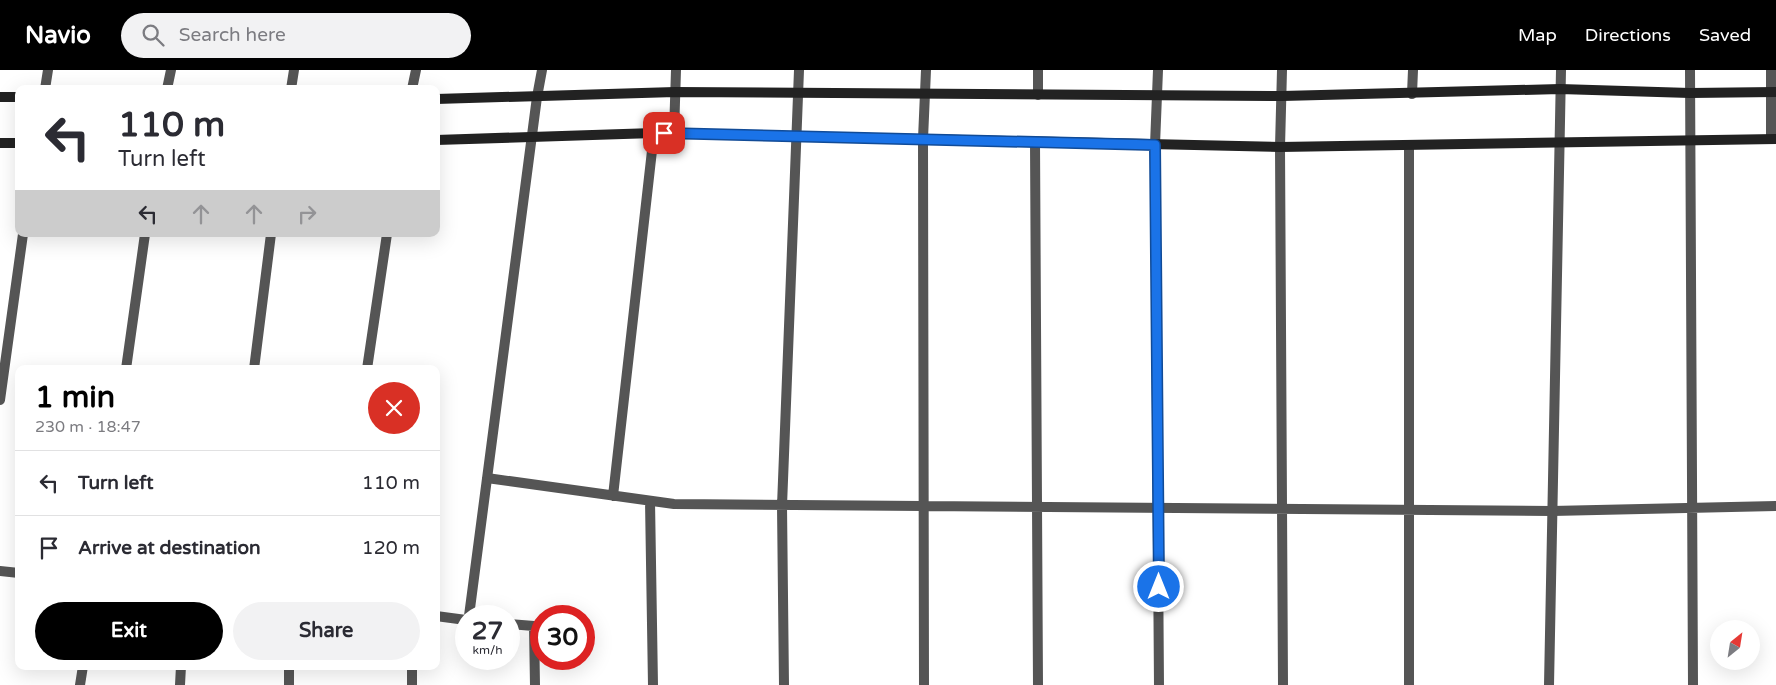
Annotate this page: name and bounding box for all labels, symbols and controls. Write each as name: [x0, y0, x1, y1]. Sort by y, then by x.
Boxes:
search box: [121, 13, 471, 58]
text: Navio: [25, 21, 91, 50]
icon: search: [139, 21, 167, 49]
text: Search here: [179, 24, 286, 46]
text: Map: [1518, 24, 1557, 46]
text: Directions: [1585, 24, 1671, 46]
text: Saved: [1699, 24, 1751, 46]
text: 110 m: [118, 104, 225, 146]
icon: left: [35, 105, 100, 170]
pin: [643, 112, 685, 154]
icon: arrive: [650, 119, 678, 147]
text: Turn left: [118, 146, 206, 172]
icon: left: [134, 200, 162, 228]
icon: ahead: [187, 200, 215, 228]
icon: ahead: [240, 200, 268, 228]
icon: right: [293, 200, 321, 228]
text: 1 min: [35, 379, 115, 416]
button: close: [368, 382, 420, 434]
text: 230 m · 18:47: [35, 417, 141, 437]
icon: left: [35, 469, 63, 497]
text: Turn left: [78, 472, 154, 494]
text: 110 m: [362, 472, 420, 494]
icon: arrive: [35, 534, 63, 562]
text: Arrive at destination: [78, 537, 261, 559]
text: 120 m: [362, 537, 420, 559]
position arrow: [1132, 560, 1184, 612]
button: Exit: [35, 602, 223, 660]
button: Share: [233, 602, 420, 660]
speed limit sign: 30: [530, 605, 595, 670]
text: 27: [472, 616, 503, 646]
north arrow: [1710, 620, 1760, 670]
map controls: [1710, 620, 1760, 670]
text: km/h: [472, 643, 503, 657]

